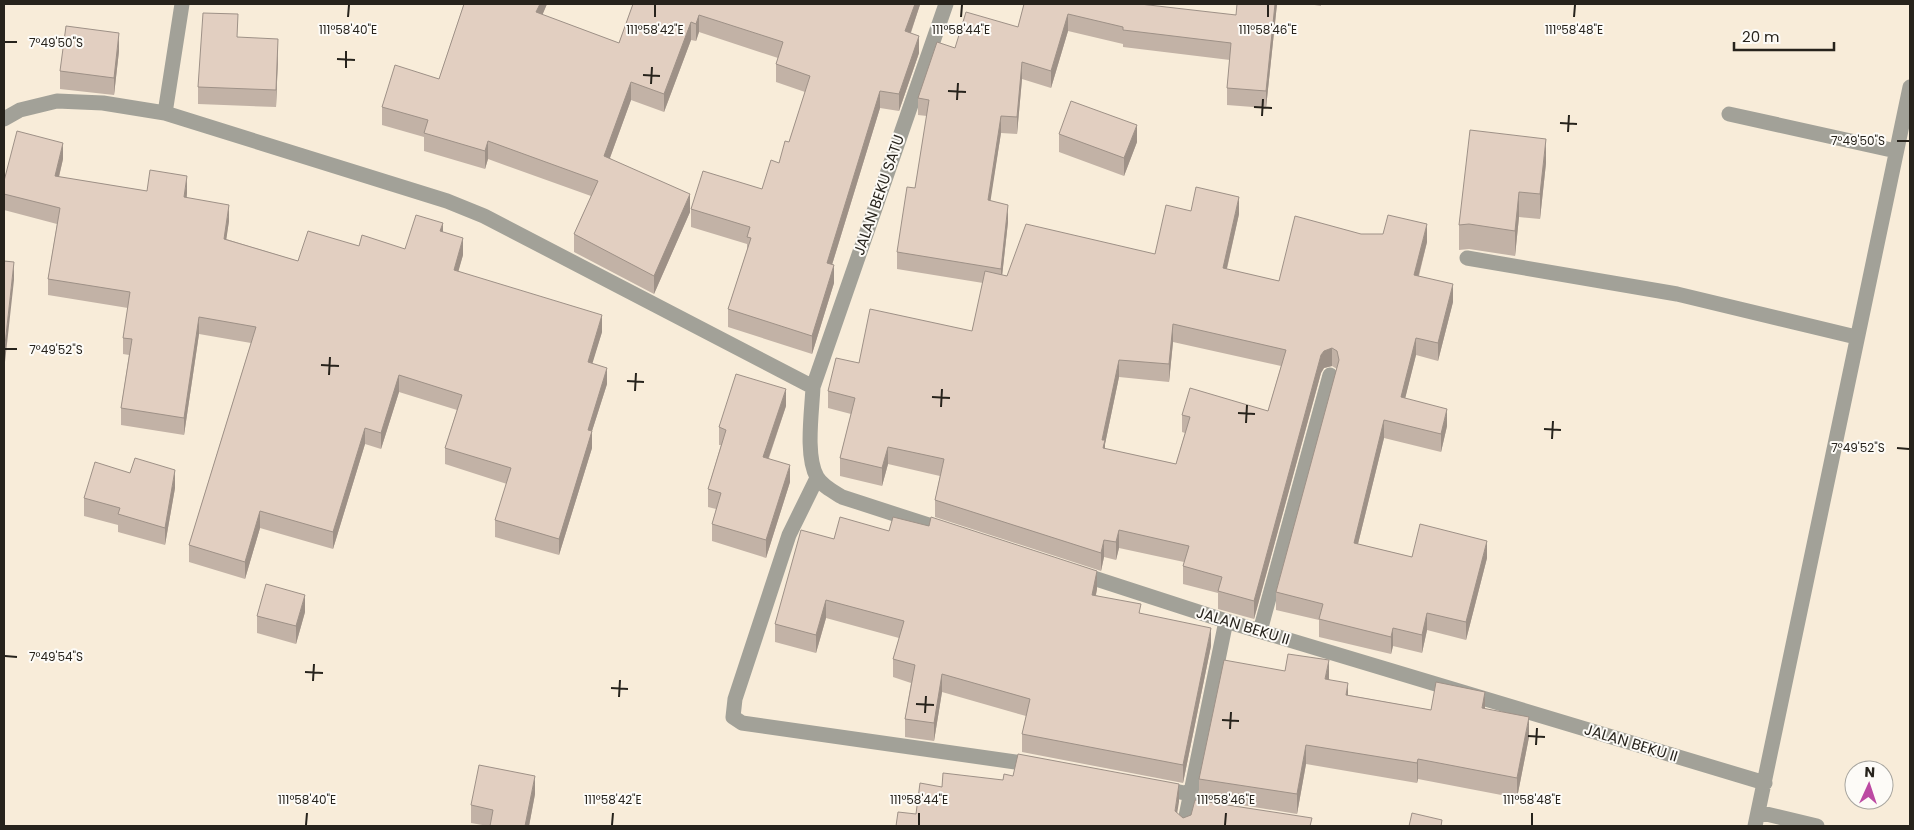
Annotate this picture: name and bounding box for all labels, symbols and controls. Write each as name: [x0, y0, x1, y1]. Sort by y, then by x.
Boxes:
scale bar: [1734, 20, 1834, 52]
text: 111°58'40"E: [319, 21, 377, 38]
text: 111°58'42"E: [626, 21, 684, 38]
text: 111°58'44"E: [932, 21, 990, 38]
text: 111°58'46"E: [1239, 21, 1297, 38]
text: 111°58'48"E: [1545, 21, 1603, 38]
text: 20 m: [1742, 26, 1780, 47]
text: 7°49'50"S: [29, 34, 83, 51]
street label: JALAN BEKU SATU: [848, 132, 909, 258]
text: 7°49'50"S: [1831, 132, 1885, 149]
text: 7°49'52"S: [29, 341, 83, 358]
text: 7°49'52"S: [1831, 439, 1885, 456]
street label: JALAN BEKU II: [1194, 601, 1292, 650]
text: 7°49'54"S: [29, 648, 83, 665]
street label: JALAN BEKU II: [1582, 718, 1680, 767]
north arrow: [1844, 760, 1894, 810]
text: N: [1864, 762, 1875, 782]
text: 111°58'40"E: [278, 791, 336, 808]
text: 111°58'42"E: [584, 791, 642, 808]
text: 111°58'44"E: [890, 791, 948, 808]
text: 111°58'46"E: [1197, 791, 1255, 808]
text: 111°58'48"E: [1503, 791, 1561, 808]

